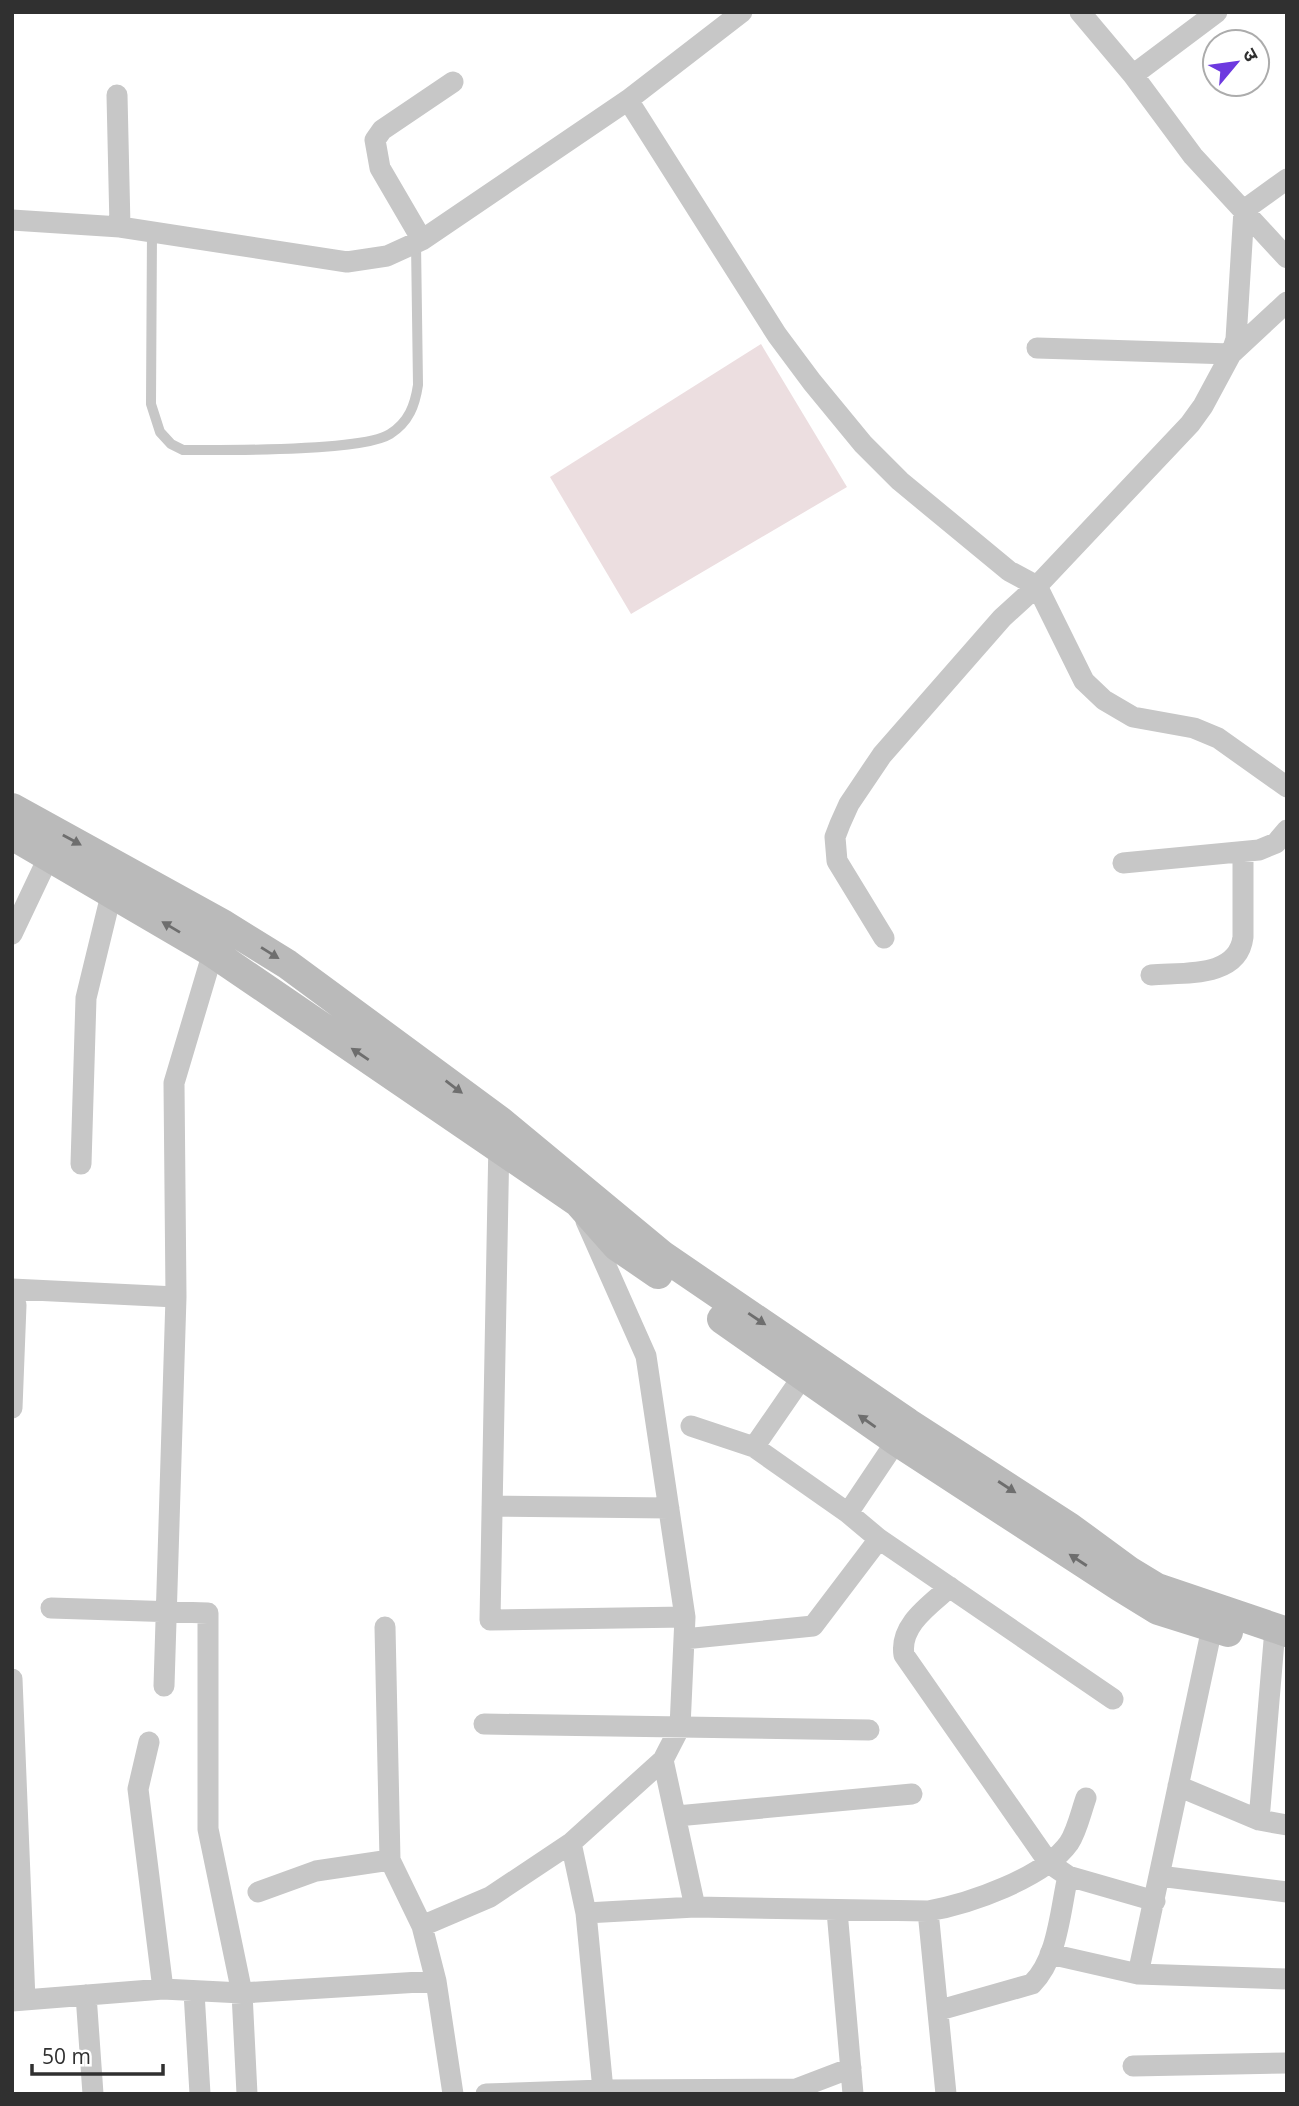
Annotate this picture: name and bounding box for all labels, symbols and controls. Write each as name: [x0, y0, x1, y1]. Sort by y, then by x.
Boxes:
north arrow: [1201, 28, 1271, 98]
text: उ: [1237, 44, 1265, 67]
one-way arrow: [63, 834, 82, 846]
one-way arrow: [161, 921, 181, 934]
one-way arrow: [260, 947, 279, 960]
one-way arrow: [350, 1047, 370, 1060]
one-way arrow: [445, 1079, 463, 1093]
one-way arrow: [748, 1312, 766, 1326]
one-way arrow: [858, 1415, 877, 1428]
one-way arrow: [997, 1480, 1016, 1493]
one-way arrow: [1068, 1553, 1088, 1566]
scale bar: [32, 2032, 163, 2076]
text: 50 m: [42, 2042, 91, 2070]

